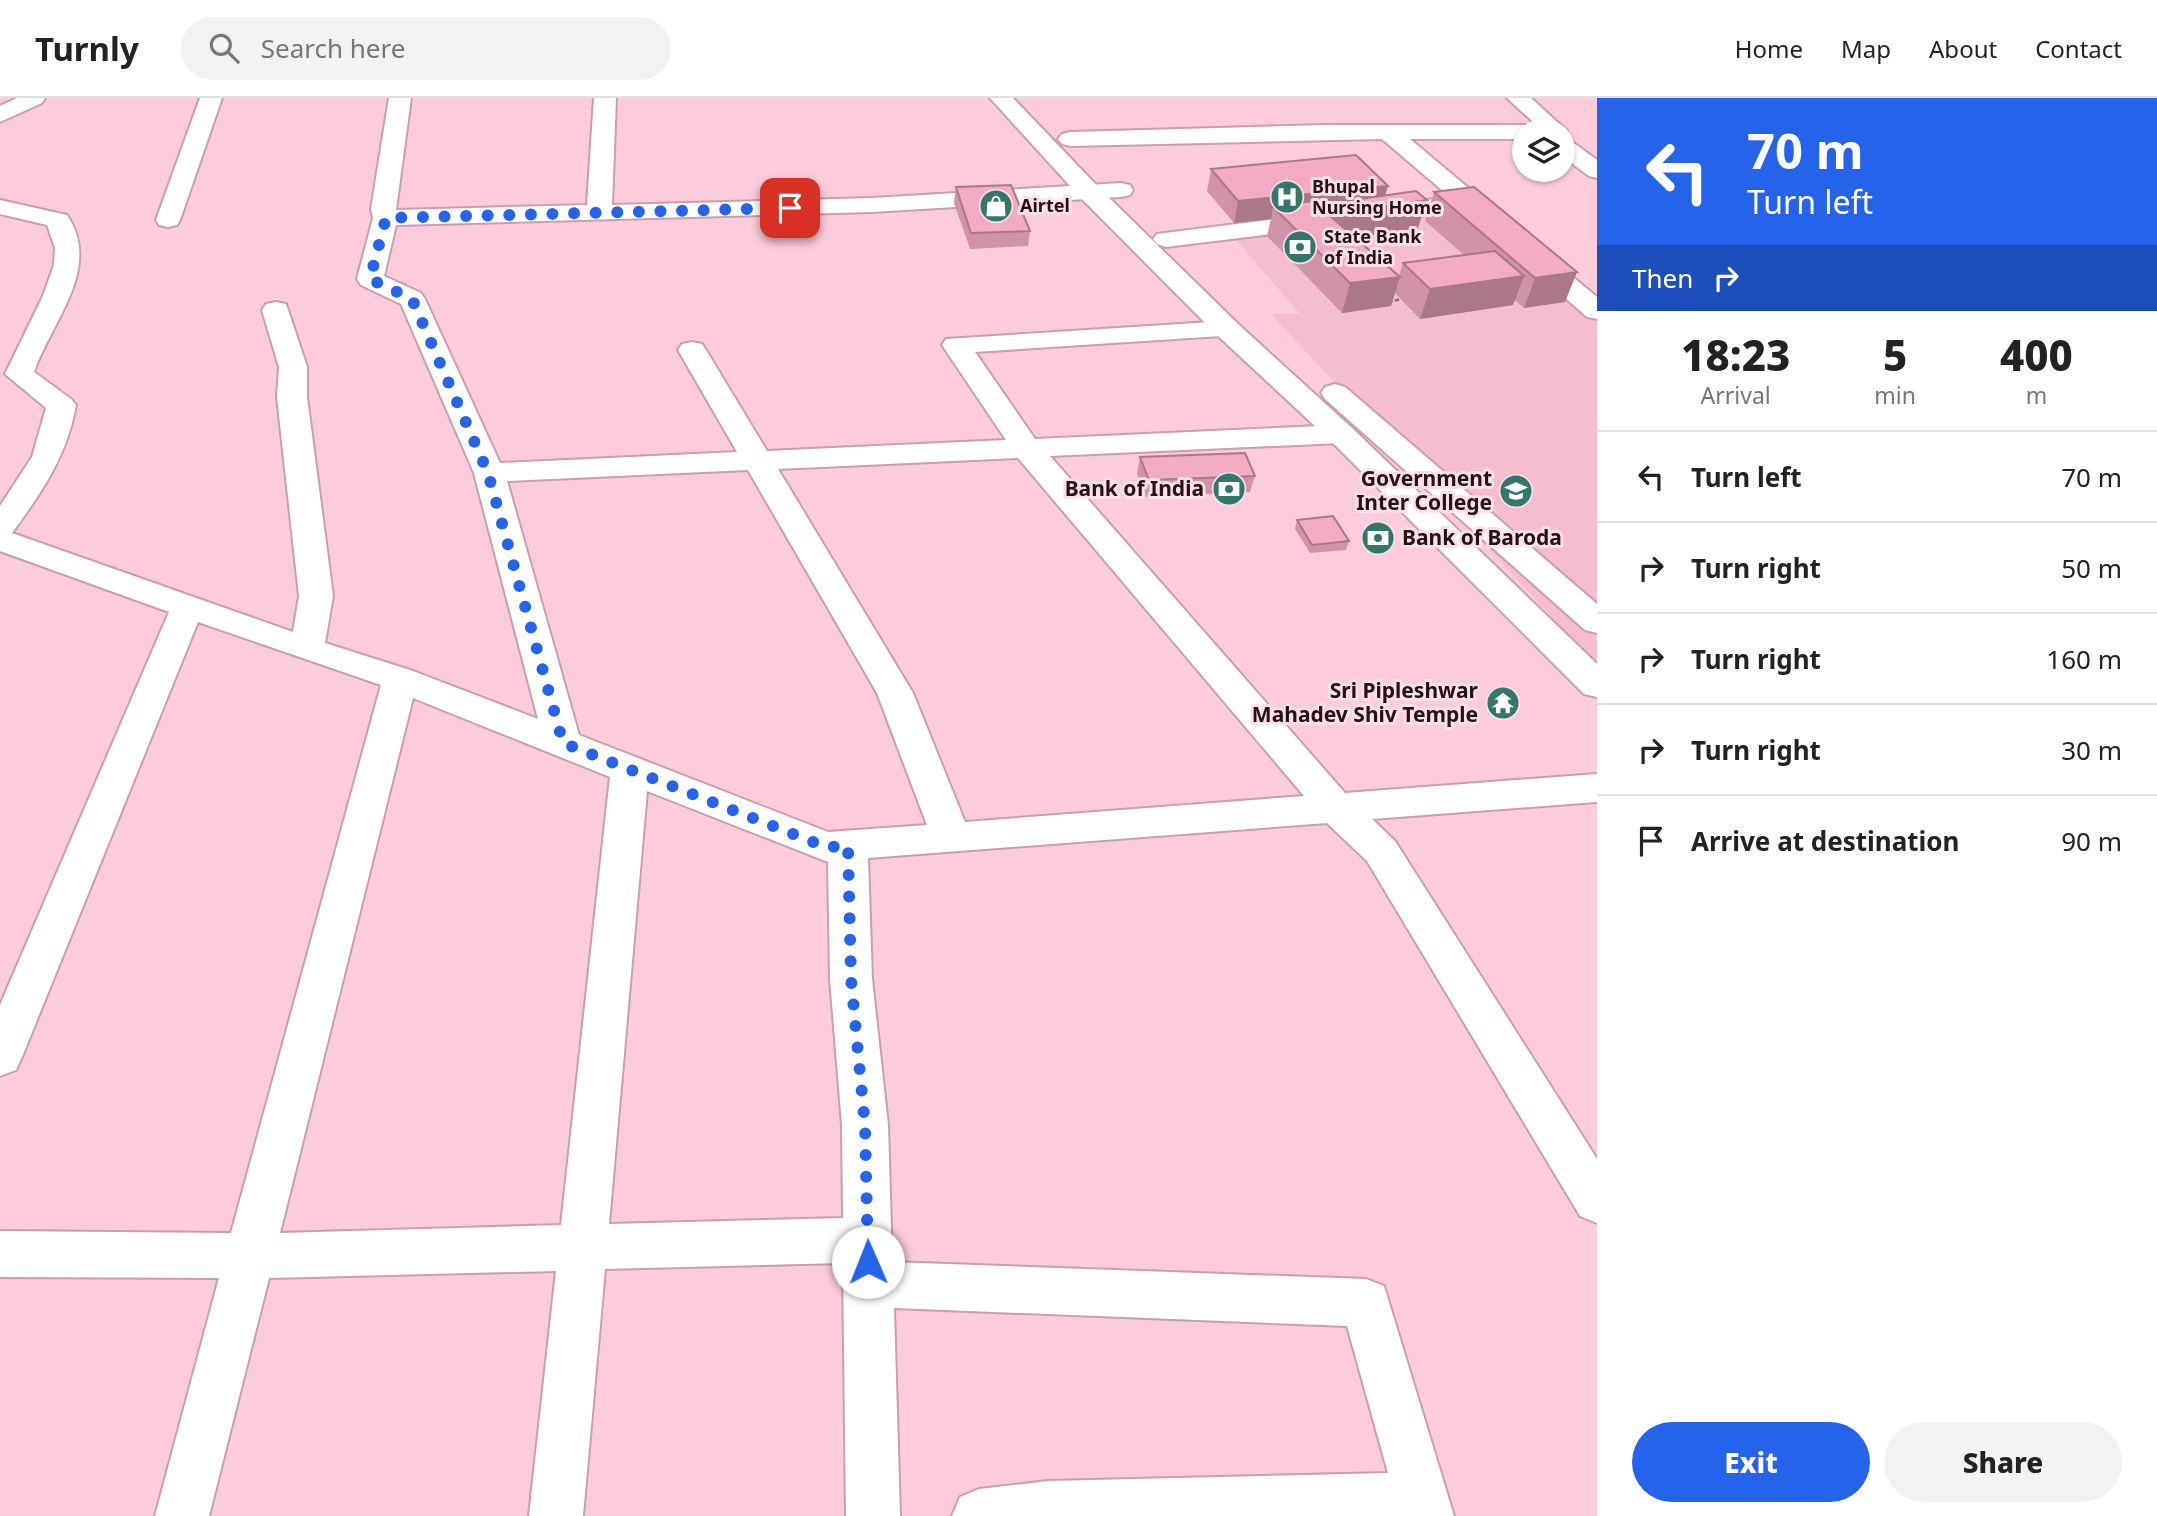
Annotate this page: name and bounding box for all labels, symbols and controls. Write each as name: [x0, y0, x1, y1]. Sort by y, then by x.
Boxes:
search box: [181, 17, 671, 80]
text: Turnly: [35, 26, 139, 71]
icon: search: [205, 29, 243, 67]
text: Search here: [261, 30, 405, 66]
text: Home: [1735, 32, 1803, 65]
text: Map: [1841, 32, 1891, 65]
text: About: [1929, 32, 1997, 65]
text: Contact: [2035, 32, 2122, 65]
text: 70 m: [1747, 117, 1864, 183]
map controls: [1512, 119, 1575, 182]
button: layers: [1512, 119, 1575, 182]
icon: left: [1632, 126, 1723, 217]
place label: Bhupal Nursing Home: [1312, 174, 1442, 219]
pin: [760, 178, 820, 238]
hospital icon: Bhupal Nursing Home: [1268, 178, 1306, 216]
text: Turn left: [1747, 180, 1873, 223]
shop icon: Airtel: [977, 187, 1015, 225]
icon: arrive: [771, 189, 809, 227]
place label: Airtel: [1020, 193, 1070, 217]
place label: State Bank of India: [1324, 224, 1422, 269]
bank icon: State Bank of India: [1281, 228, 1319, 266]
icon: right: [1707, 259, 1745, 297]
text: Then: [1632, 260, 1693, 296]
text: 18:23: [1681, 326, 1790, 383]
text: 5: [1883, 326, 1907, 383]
text: 400: [2000, 326, 2073, 383]
text: Arrival: [1701, 379, 1771, 411]
text: min: [1874, 379, 1916, 411]
text: m: [2026, 379, 2047, 411]
icon: left: [1632, 458, 1670, 496]
text: Turn left: [1691, 459, 1802, 495]
text: 70 m: [2061, 459, 2122, 495]
place label: Government Inter College: [1356, 464, 1492, 516]
bank icon: Bank of India: [1210, 470, 1248, 508]
school or university icon: Government Inter College: [1497, 472, 1535, 510]
place label: Bank of India: [1065, 474, 1204, 502]
bank icon: Bank of Baroda: [1359, 519, 1397, 557]
place label: Bank of Baroda: [1402, 523, 1562, 551]
icon: right: [1632, 549, 1670, 587]
text: Turn right: [1691, 550, 1821, 586]
text: 50 m: [2061, 550, 2122, 586]
icon: right: [1632, 640, 1670, 678]
text: Turn right: [1691, 641, 1821, 677]
text: 160 m: [2046, 641, 2122, 677]
place label: Sri Pipleshwar Mahadev Shiv Temple: [1252, 676, 1479, 728]
temple icon: Sri Pipleshwar Mahadev Shiv Temple: [1484, 684, 1522, 722]
icon: right: [1632, 731, 1670, 769]
text: Turn right: [1691, 732, 1821, 768]
text: 30 m: [2061, 732, 2122, 768]
icon: arrive: [1632, 822, 1670, 860]
text: Arrive at destination: [1691, 823, 1960, 859]
text: 90 m: [2061, 823, 2122, 859]
position arrow: [831, 1225, 905, 1299]
button: Exit: [1632, 1422, 1870, 1502]
button: Share: [1884, 1422, 2122, 1502]

